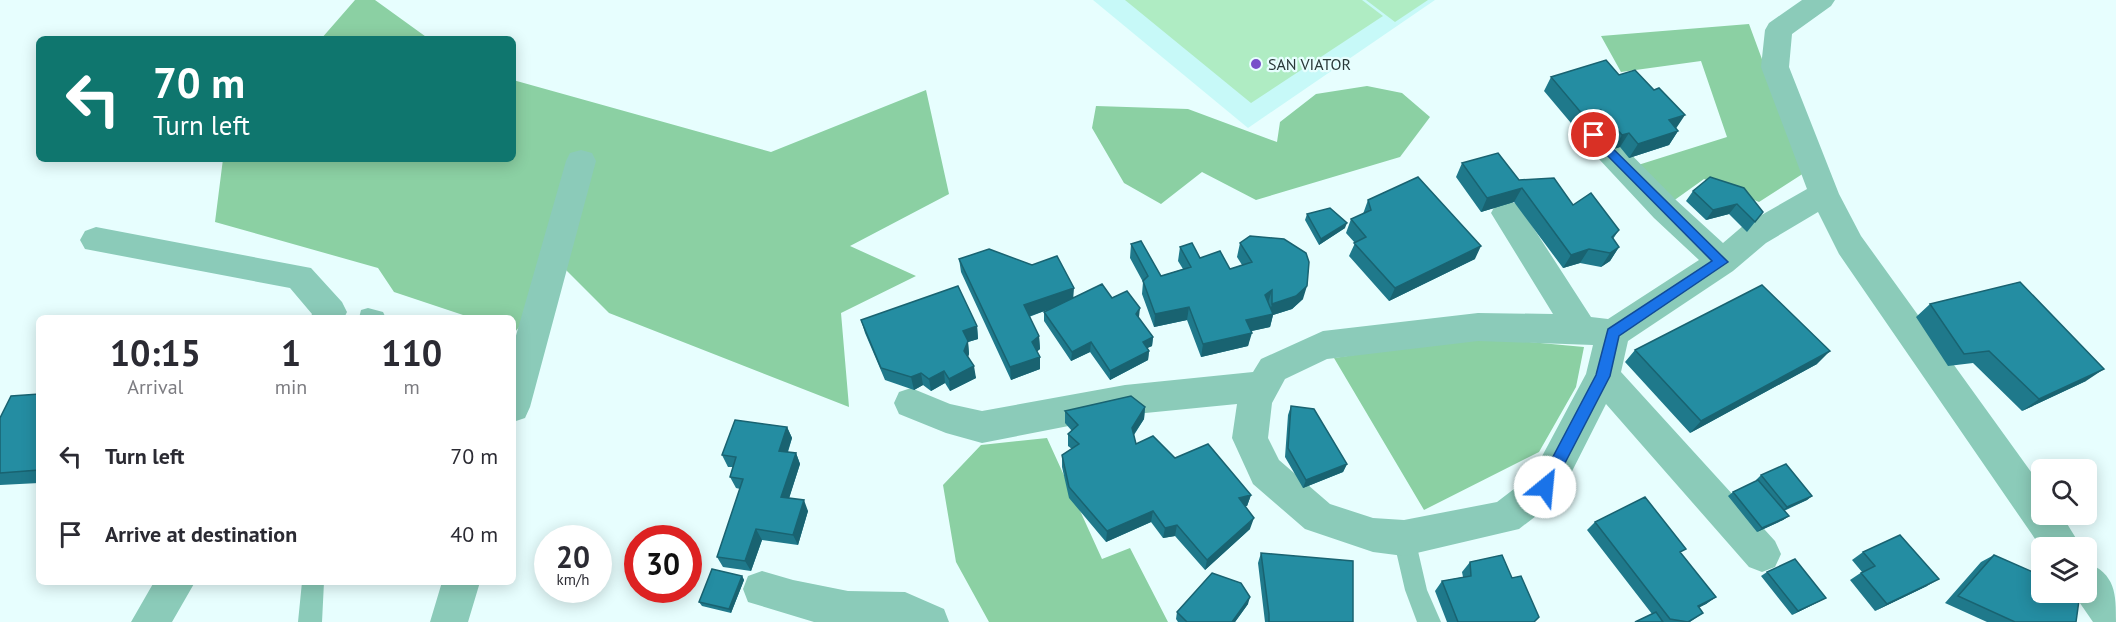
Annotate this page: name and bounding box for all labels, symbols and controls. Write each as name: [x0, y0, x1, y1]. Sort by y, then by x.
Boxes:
place label: SAN VIATOR: [1268, 54, 1351, 74]
text: 70 m: [153, 55, 245, 110]
marker: SAN VIATOR: [1249, 57, 1263, 71]
icon: left: [54, 60, 132, 138]
text: Turn left: [153, 108, 250, 142]
pin: [1568, 109, 1619, 160]
icon: arrive: [1577, 118, 1610, 151]
text: 10:15: [110, 329, 201, 376]
text: 1: [281, 329, 301, 376]
text: 110: [381, 329, 442, 376]
text: Arrival: [127, 374, 183, 400]
text: min: [275, 374, 307, 400]
text: m: [404, 374, 420, 400]
icon: left: [54, 440, 87, 473]
text: Turn left: [105, 442, 185, 470]
text: 70 m: [450, 442, 498, 470]
position arrow: [1513, 455, 1577, 519]
map controls: [2031, 459, 2097, 603]
button: search: [2031, 459, 2097, 525]
icon: arrive: [54, 518, 87, 551]
text: Arrive at destination: [105, 520, 297, 548]
text: 40 m: [450, 520, 498, 548]
speed limit sign: 30: [624, 525, 702, 603]
text: 20: [556, 537, 590, 576]
button: layers: [2031, 537, 2097, 603]
text: km/h: [557, 570, 589, 589]

